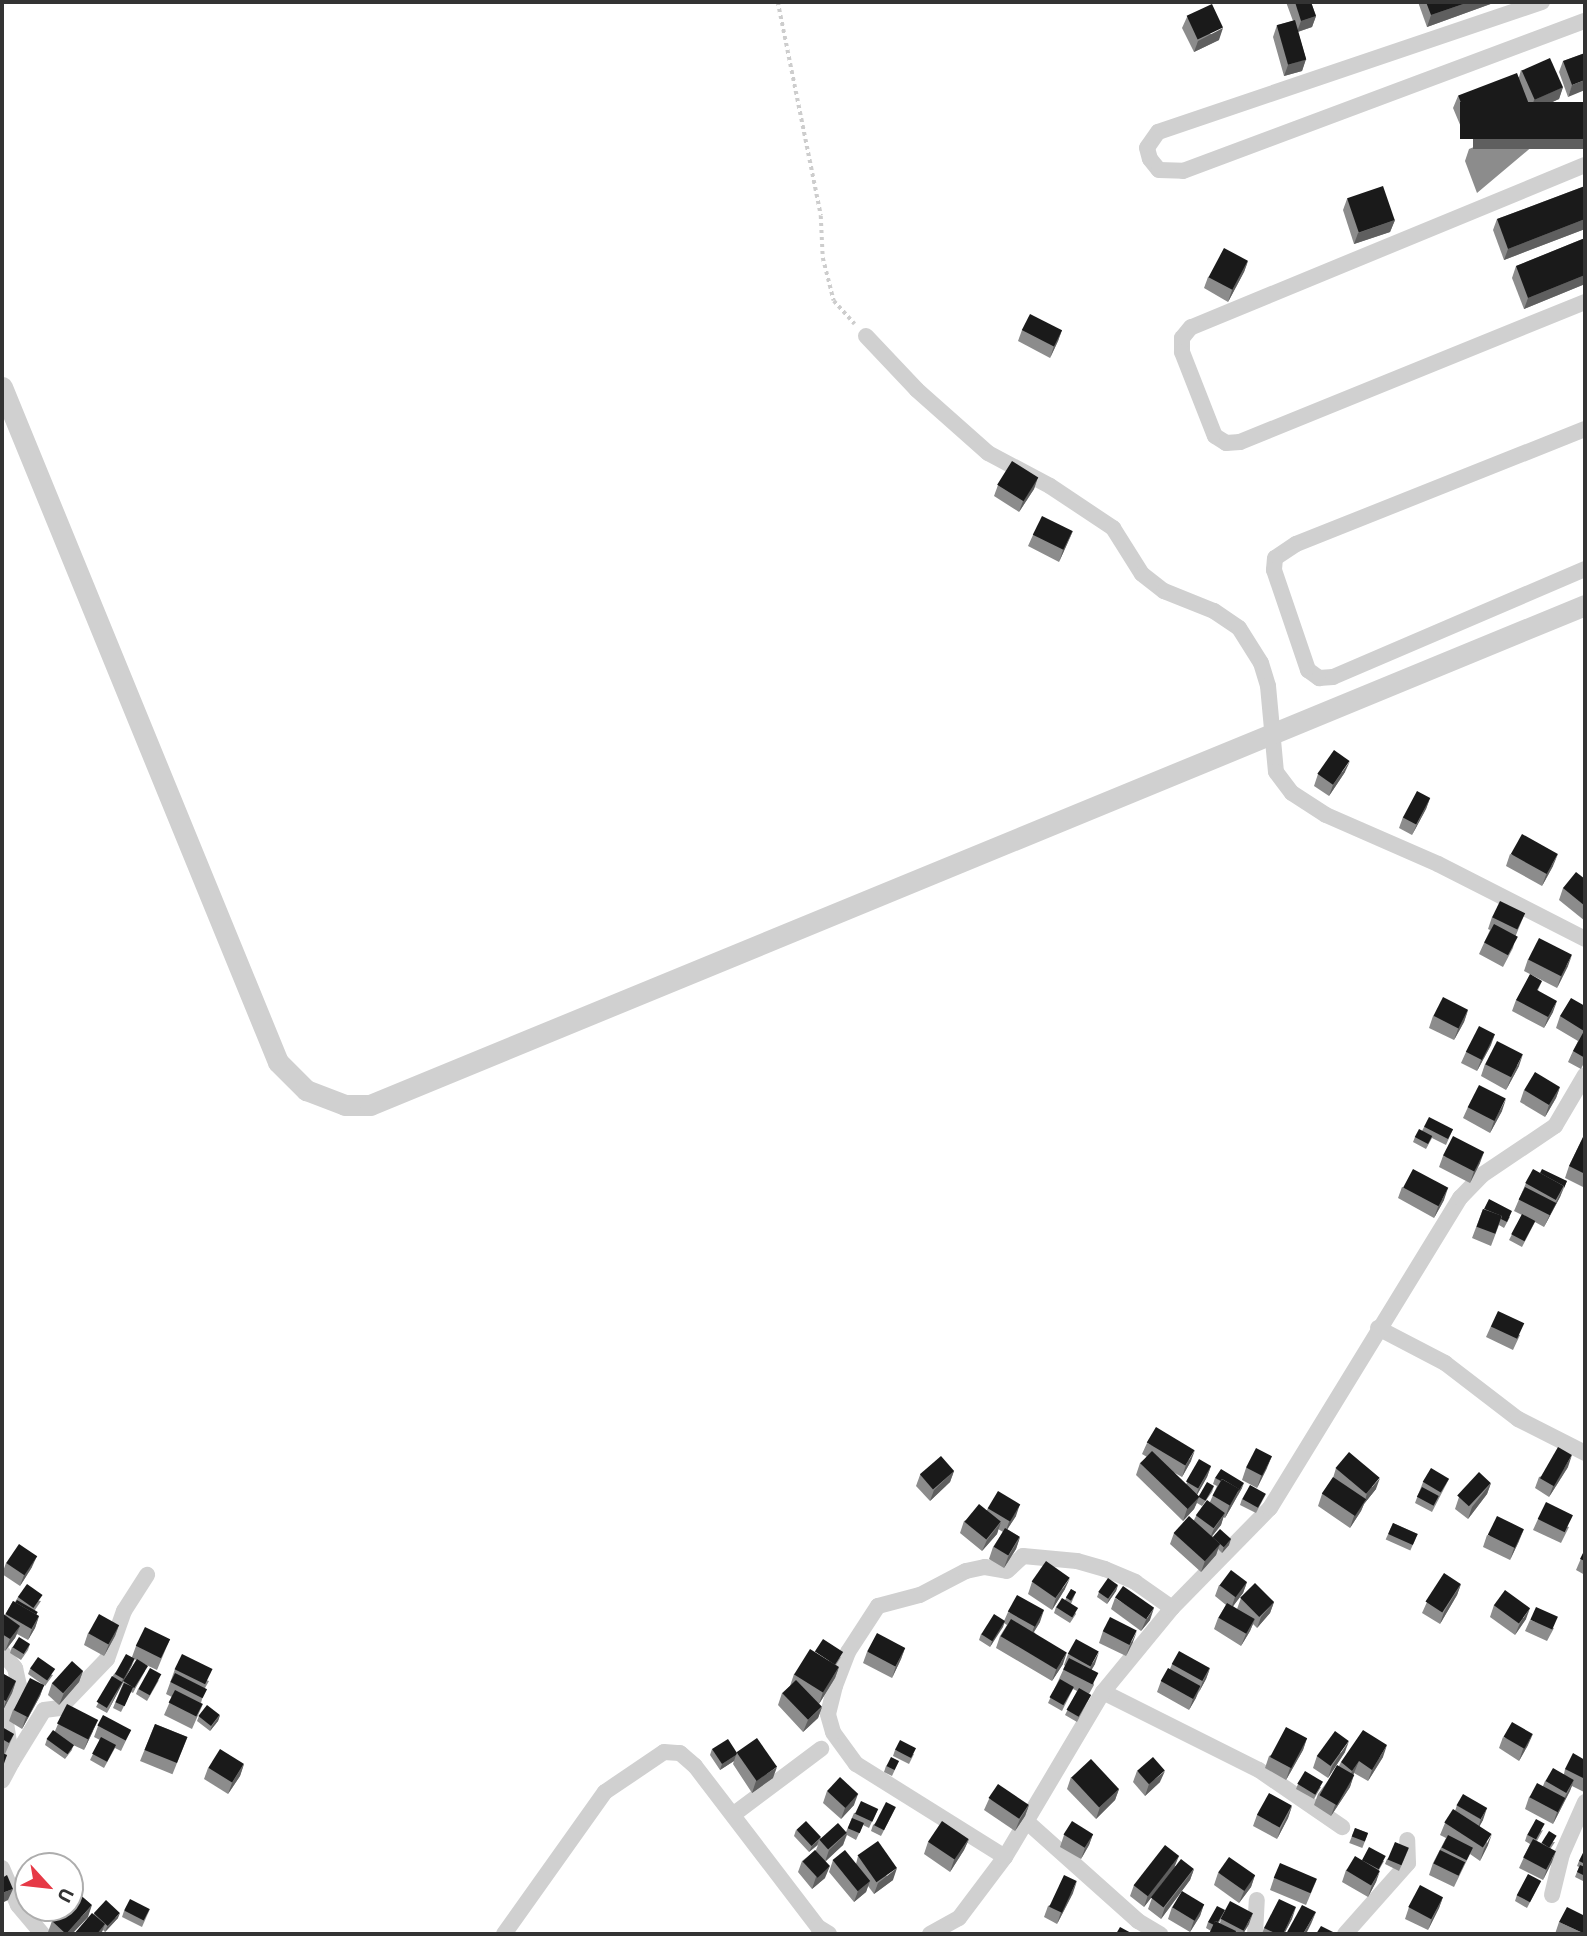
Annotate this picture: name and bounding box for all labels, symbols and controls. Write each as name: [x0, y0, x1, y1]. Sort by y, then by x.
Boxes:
north arrow: [14, 1852, 84, 1922]
text: U: [52, 1884, 80, 1907]

